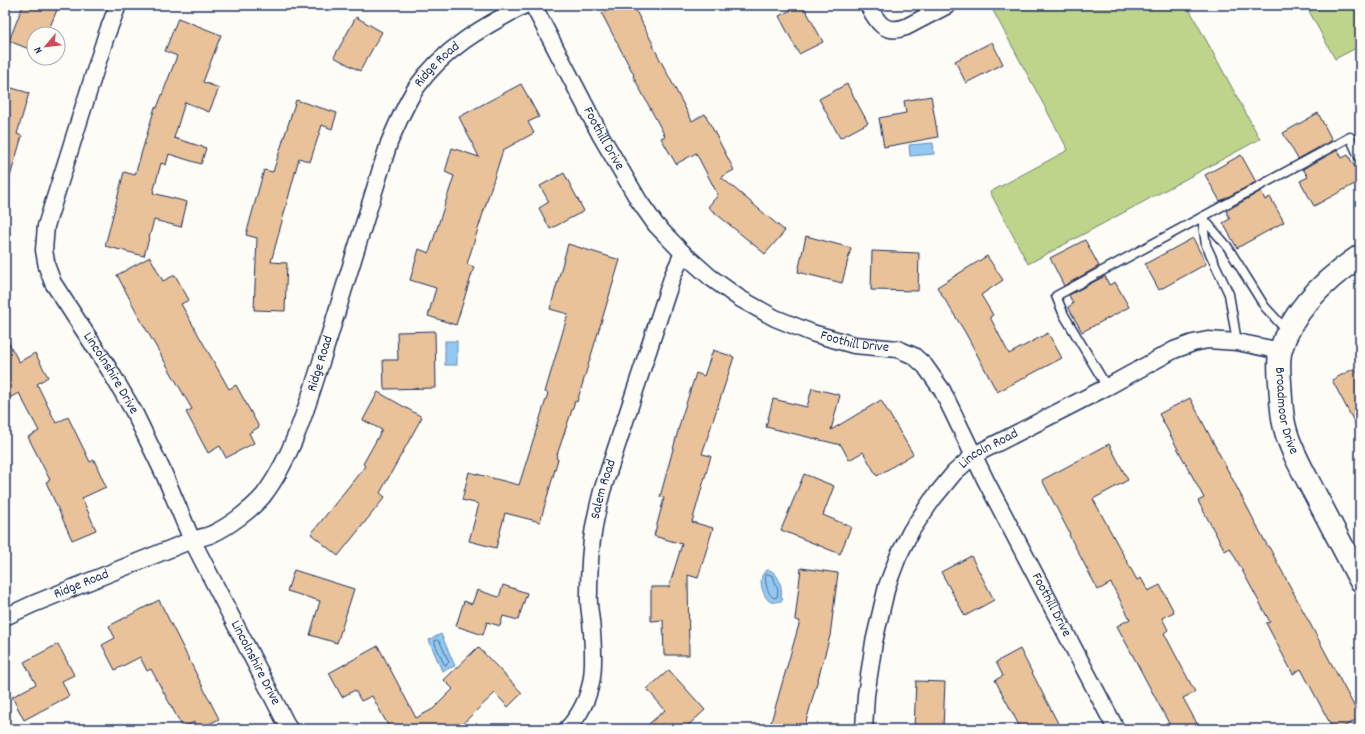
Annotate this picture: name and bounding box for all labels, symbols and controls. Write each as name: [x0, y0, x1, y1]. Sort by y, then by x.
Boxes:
north arrow: [26, 26, 66, 66]
street label: Ridge Road: [409, 37, 464, 92]
text: N: [30, 43, 47, 56]
street label: Foothill Drive: [578, 103, 629, 174]
street label: Foothill Drive: [818, 326, 890, 358]
street label: Lincolnshire Drive: [78, 328, 143, 418]
street label: Ridge Road: [302, 333, 339, 394]
street label: Broadmoor Drive: [1269, 367, 1303, 458]
street label: Lincoln Road: [954, 424, 1022, 474]
street label: Salem Road: [586, 457, 622, 521]
street label: Ridge Road: [51, 564, 112, 605]
street label: Foothill Drive: [1026, 570, 1076, 641]
street label: Lincolnshire Drive: [225, 617, 285, 709]

